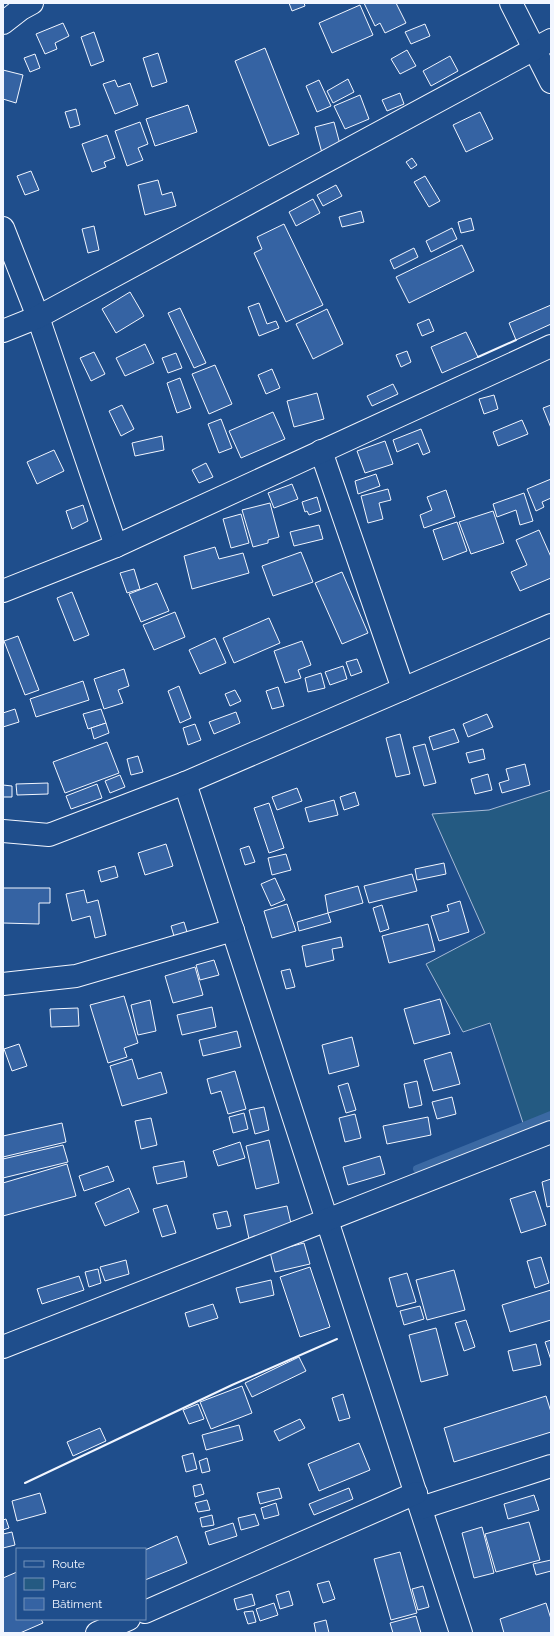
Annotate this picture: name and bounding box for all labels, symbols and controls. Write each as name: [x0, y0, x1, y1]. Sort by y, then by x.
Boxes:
legend: [16, 1548, 146, 1620]
text: Route: [52, 1557, 85, 1571]
text: Parc: [52, 1577, 77, 1591]
text: Bâtiment: [52, 1597, 102, 1611]

